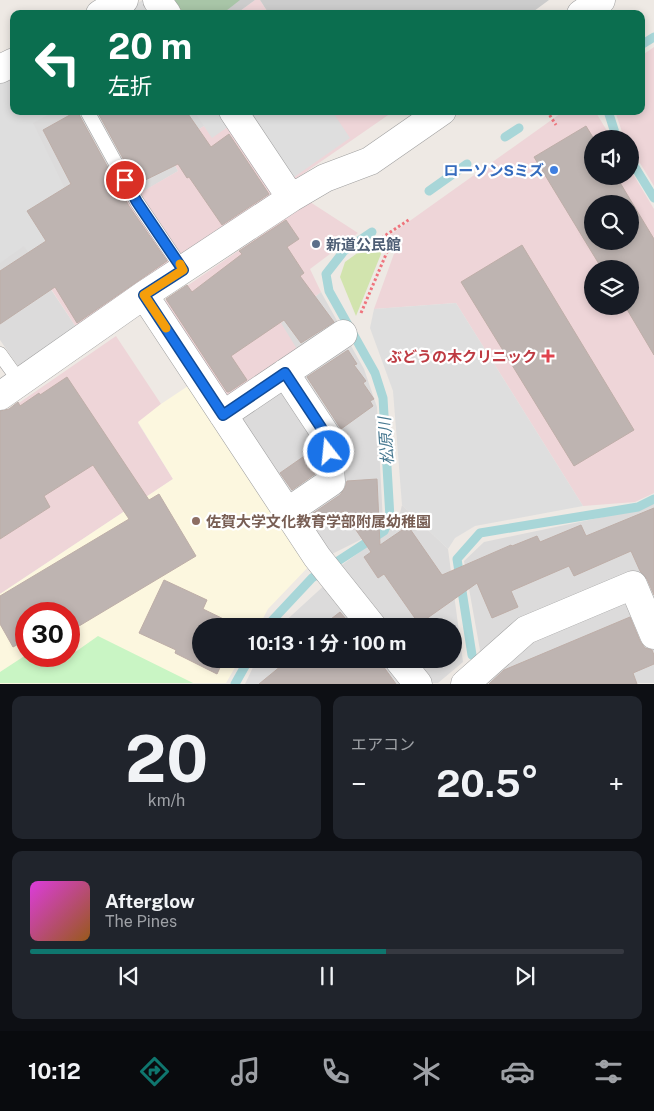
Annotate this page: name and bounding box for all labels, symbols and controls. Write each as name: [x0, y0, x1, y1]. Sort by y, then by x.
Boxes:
text: 20 m: [108, 26, 192, 67]
icon: left: [25, 30, 90, 95]
text: 左折: [108, 73, 152, 99]
map controls: [584, 130, 639, 315]
button: sound: [584, 130, 639, 185]
pin: [104, 159, 146, 201]
place label: ローソンSミズ: [444, 162, 544, 179]
marker: ローソンSミズ: [548, 164, 560, 176]
icon: arrive: [111, 166, 139, 194]
button: search: [584, 195, 639, 250]
place label: 新道公民館: [326, 236, 401, 253]
marker: 新道公民館: [310, 238, 322, 250]
button: layers: [584, 260, 639, 315]
place label: ぶどうの木クリニック: [387, 348, 537, 365]
marker: ぶどうの木クリニック: [541, 349, 555, 363]
water label: 松原川: [375, 414, 397, 466]
position arrow: [302, 425, 354, 477]
place label: 佐賀大学文化教育学部附属幼稚園: [206, 513, 431, 530]
marker: 佐賀大学文化教育学部附属幼稚園: [190, 515, 202, 527]
speed limit sign: 30: [15, 602, 80, 667]
text: 10:13 · 1 分 · 100 m: [248, 632, 406, 654]
text: 20: [125, 720, 208, 797]
text: エアコン: [351, 735, 415, 754]
text: 20.5°: [436, 761, 539, 806]
text: −: [351, 767, 367, 800]
text: +: [608, 767, 624, 800]
text: km/h: [148, 791, 185, 810]
text: Afterglow: [105, 890, 195, 912]
text: The Pines: [105, 912, 177, 931]
icon: previous: [115, 962, 143, 990]
icon: pause: [313, 962, 341, 990]
icon: next: [511, 962, 539, 990]
icon: directions: [137, 1054, 172, 1089]
icon: music: [228, 1054, 263, 1089]
icon: phone: [318, 1054, 353, 1089]
icon: climate: [409, 1054, 444, 1089]
icon: car: [500, 1054, 535, 1089]
icon: filters: [591, 1054, 626, 1089]
text: 10:12: [28, 1058, 81, 1084]

